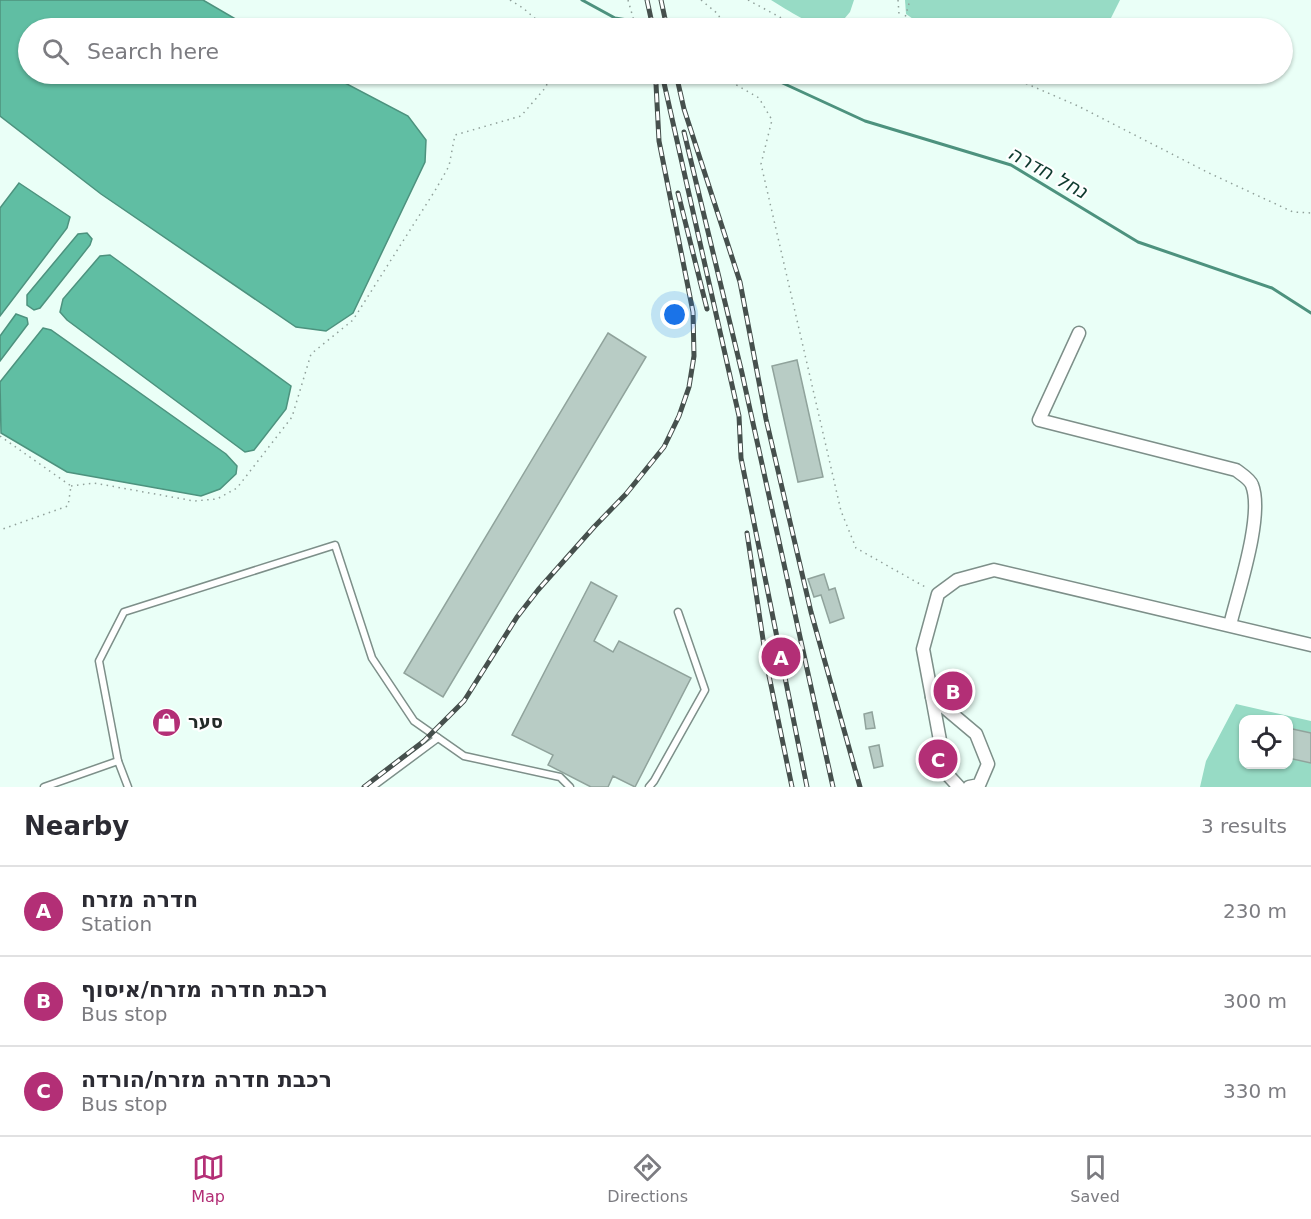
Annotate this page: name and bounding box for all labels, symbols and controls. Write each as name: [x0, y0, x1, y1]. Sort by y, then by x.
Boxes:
search box: [18, 18, 1293, 84]
icon: search: [39, 35, 72, 68]
text: Search here: [87, 39, 219, 64]
water label: נחל חדרה: [1004, 140, 1092, 204]
your location: [660, 300, 689, 329]
pin: A: [762, 634, 800, 680]
pin: B: [934, 668, 972, 714]
shop icon: סער: [151, 706, 183, 738]
place label: סער: [188, 711, 223, 732]
map controls: [1239, 715, 1293, 769]
button: locate: [1239, 715, 1293, 769]
pin: C: [918, 736, 958, 782]
text: Nearby: [24, 811, 129, 841]
text: 3 results: [1201, 814, 1287, 838]
text: חדרה מזרח: [81, 887, 198, 912]
text: A: [36, 899, 51, 923]
text: 230 m: [1223, 899, 1287, 923]
text: Station: [81, 912, 152, 936]
text: רכבת חדרה מזרח/איסוף: [81, 977, 328, 1002]
text: B: [36, 989, 51, 1013]
text: 300 m: [1223, 989, 1287, 1013]
text: Bus stop: [81, 1002, 167, 1026]
text: רכבת חדרה מזרח/הורדה: [81, 1067, 332, 1092]
text: C: [36, 1079, 51, 1103]
text: 330 m: [1223, 1079, 1287, 1103]
text: Bus stop: [81, 1092, 167, 1116]
tab: Map: [191, 1151, 225, 1206]
tab: Directions: [607, 1151, 688, 1206]
tab: Saved: [1070, 1151, 1120, 1206]

